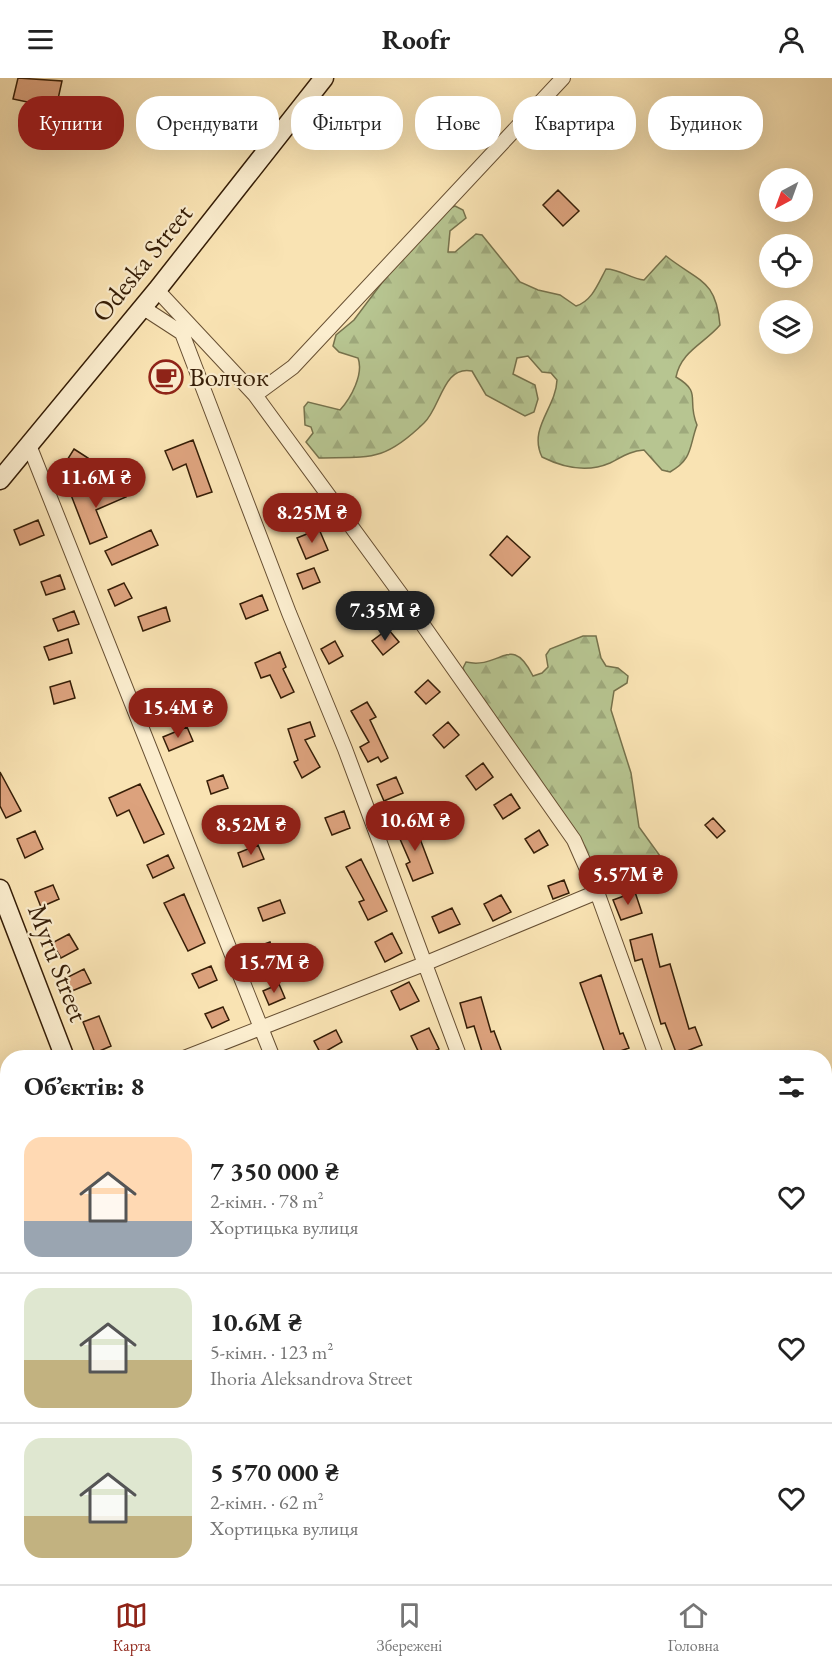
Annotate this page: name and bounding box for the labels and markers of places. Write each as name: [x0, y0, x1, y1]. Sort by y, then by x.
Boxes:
cafe icon: Волчок: [148, 359, 184, 395]
place label: Волчок: [189, 359, 269, 394]
pin: 11.6M ₴: [41, 458, 151, 509]
pin: 8.25M ₴: [257, 493, 367, 544]
pin: 7.35M ₴: [330, 591, 440, 642]
pin: 15.4M ₴: [123, 688, 233, 739]
pin: 10.6M ₴: [360, 801, 470, 852]
pin: 8.52M ₴: [196, 805, 306, 856]
pin: 5.57M ₴: [573, 855, 683, 906]
pin: 15.7M ₴: [219, 943, 329, 994]

